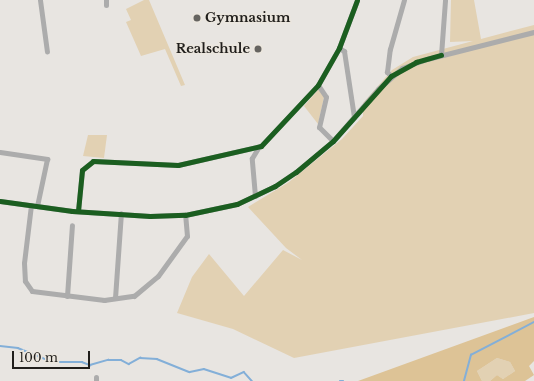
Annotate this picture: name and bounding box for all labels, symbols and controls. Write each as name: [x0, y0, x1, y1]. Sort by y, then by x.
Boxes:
place label: Gymnasium: [205, 10, 290, 26]
marker: Gymnasium: [192, 13, 202, 23]
place label: Realschule: [176, 41, 250, 57]
marker: Realschule: [253, 44, 263, 54]
scale bar: [14, 343, 92, 369]
text: 100 m: [19, 350, 58, 365]

